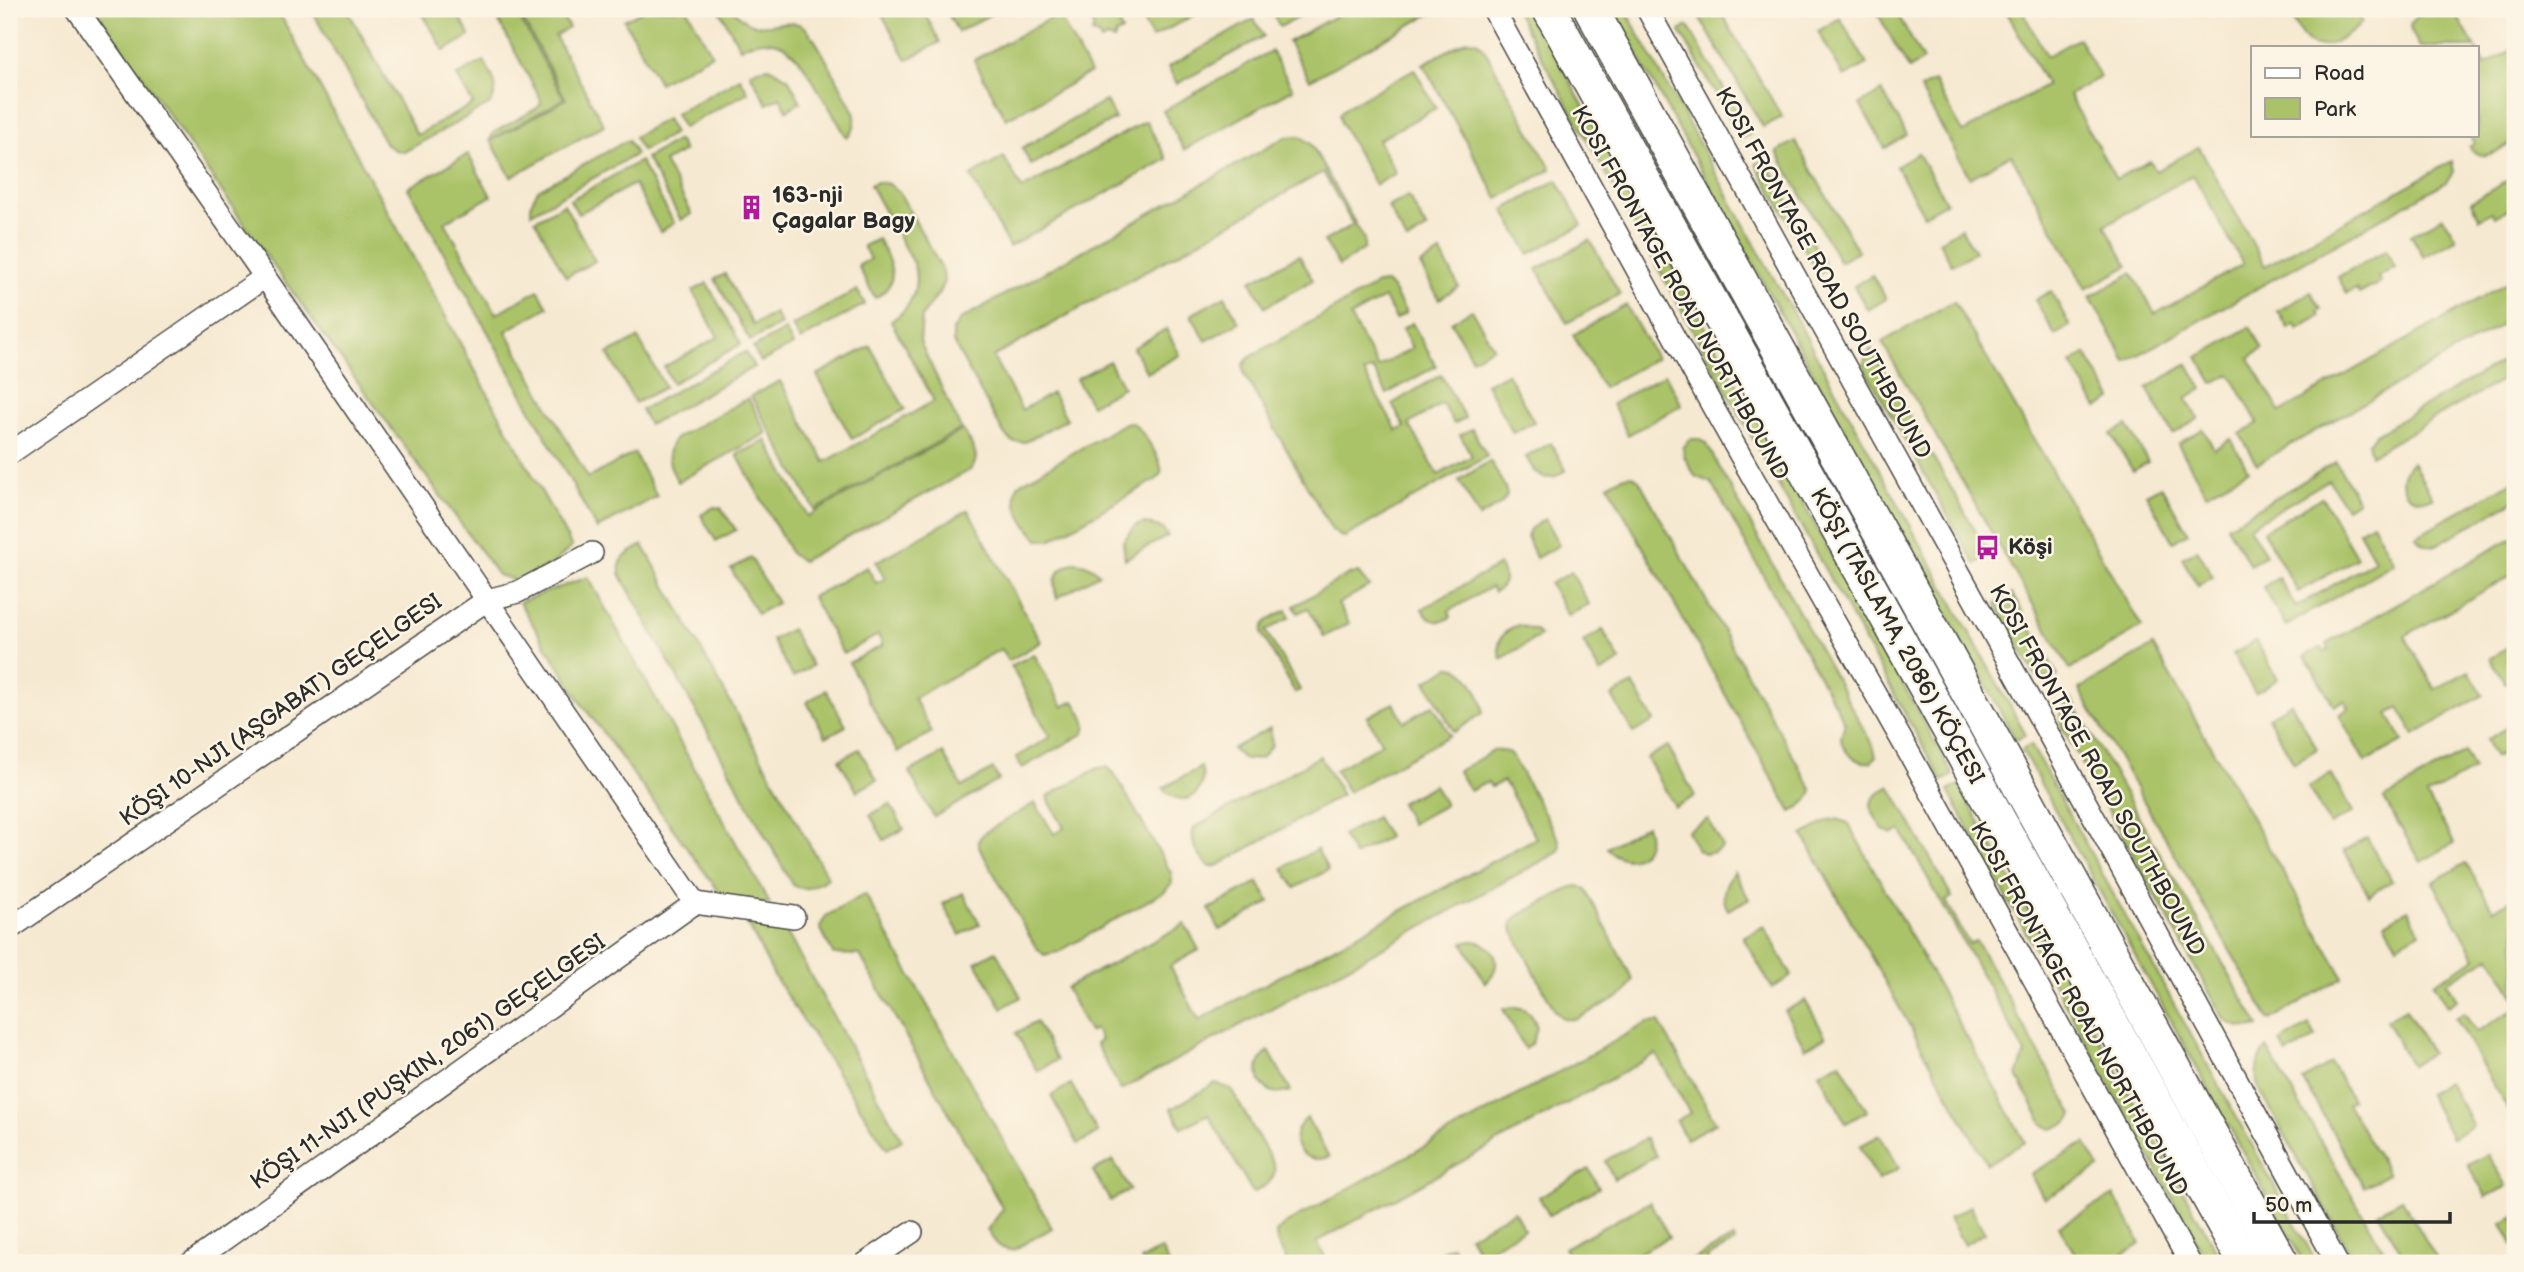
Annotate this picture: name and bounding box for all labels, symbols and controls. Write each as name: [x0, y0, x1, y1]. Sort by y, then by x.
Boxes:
legend: [2251, 46, 2478, 136]
text: Road: [2314, 61, 2365, 86]
street label: KOSI FRONTAGE ROAD SOUTHBOUND: [1709, 82, 1937, 464]
text: Park: [2314, 97, 2357, 122]
street label: KOSI FRONTAGE ROAD NORTHBOUND: [1565, 101, 1795, 485]
place label: 163-nji Çagalar Bagy: [772, 181, 916, 235]
building icon: 163-nji Çagalar Bagy: [738, 194, 766, 222]
street label: KÖŞI (TASLAMA, 2086) KÖÇESI: [1804, 483, 1990, 789]
bus stop icon: Köşi: [1974, 533, 2002, 561]
place label: Köşi: [2008, 533, 2053, 561]
street label: KOSI FRONTAGE ROAD SOUTHBOUND: [1983, 579, 2211, 961]
street label: KÖŞI 10-NJI (AŞGABAT) GEÇELGESI: [115, 588, 447, 832]
street label: KOSI FRONTAGE ROAD NORTHBOUND: [1964, 817, 2194, 1201]
street label: KÖŞI 11-NJI (PUŞKIN, 2061) GEÇELGESI: [245, 928, 611, 1196]
scale bar: [2254, 1181, 2450, 1225]
text: 50 m: [2265, 1193, 2312, 1218]

